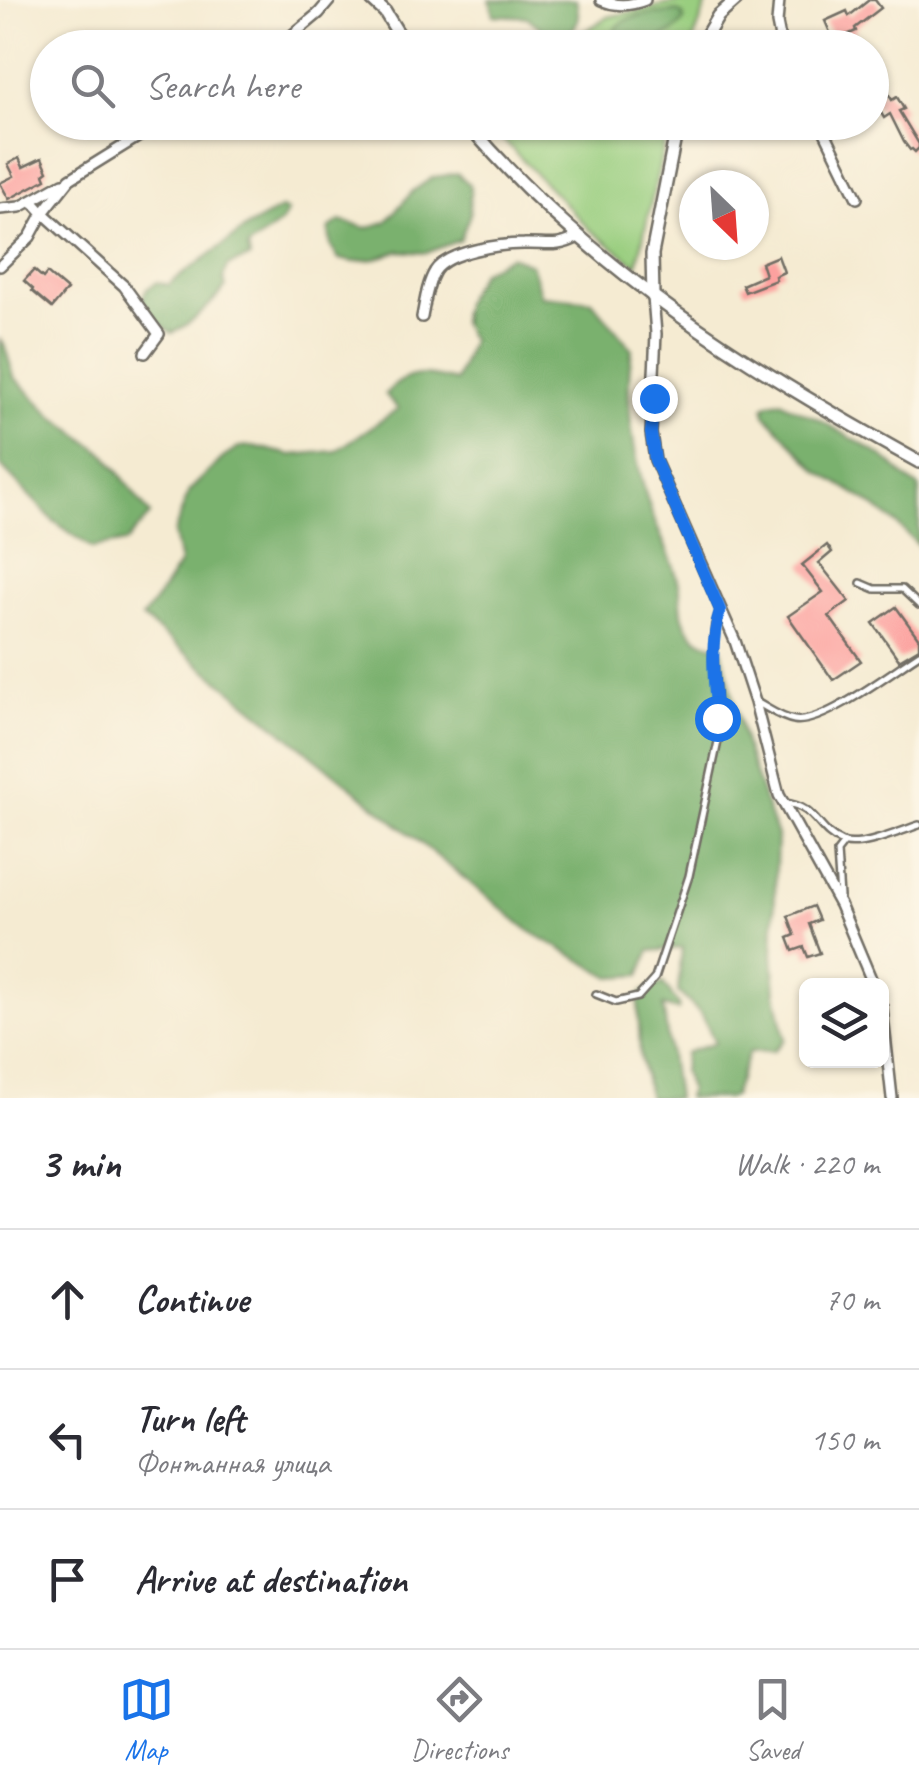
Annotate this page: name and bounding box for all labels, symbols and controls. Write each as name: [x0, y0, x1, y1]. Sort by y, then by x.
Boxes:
search box: [30, 30, 889, 140]
icon: search: [65, 58, 120, 113]
text: Search here: [145, 62, 300, 109]
north arrow: [679, 170, 769, 260]
route end: [632, 376, 678, 422]
route start: [695, 696, 741, 742]
map controls: [799, 978, 889, 1068]
button: layers: [799, 978, 889, 1068]
text: 3 min: [40, 1137, 120, 1190]
text: Walk · 220 m: [735, 1143, 879, 1184]
icon: ahead: [40, 1272, 95, 1327]
text: Continue: [135, 1276, 249, 1323]
text: 70 m: [825, 1279, 879, 1320]
text: Turn left: [135, 1395, 245, 1442]
icon: left: [40, 1412, 95, 1467]
text: 150 m: [810, 1419, 879, 1460]
text: Фонтанная улица: [135, 1442, 330, 1483]
icon: arrive: [40, 1552, 95, 1607]
text: Arrive at destination: [135, 1556, 407, 1603]
tab: Map: [119, 1672, 174, 1767]
tab: Directions: [411, 1672, 508, 1767]
tab: Saved: [745, 1672, 800, 1767]

